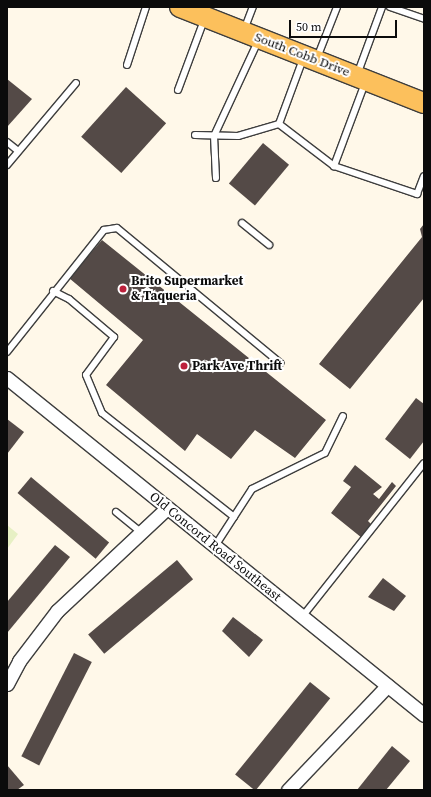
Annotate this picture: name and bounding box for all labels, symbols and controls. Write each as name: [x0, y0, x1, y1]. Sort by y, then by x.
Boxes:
scale bar: [291, 12, 399, 38]
text: 50 m: [296, 19, 322, 35]
street label: South Cobb Drive: [252, 30, 352, 80]
place label: Brito Supermarket & Taqueria: [131, 274, 243, 305]
marker: Brito Supermarket & Taqueria: [118, 284, 128, 294]
place label: Park Ave Thrift: [192, 358, 282, 374]
marker: Park Ave Thrift: [179, 361, 189, 371]
street label: Old Concord Road Southeast: [146, 489, 284, 605]

